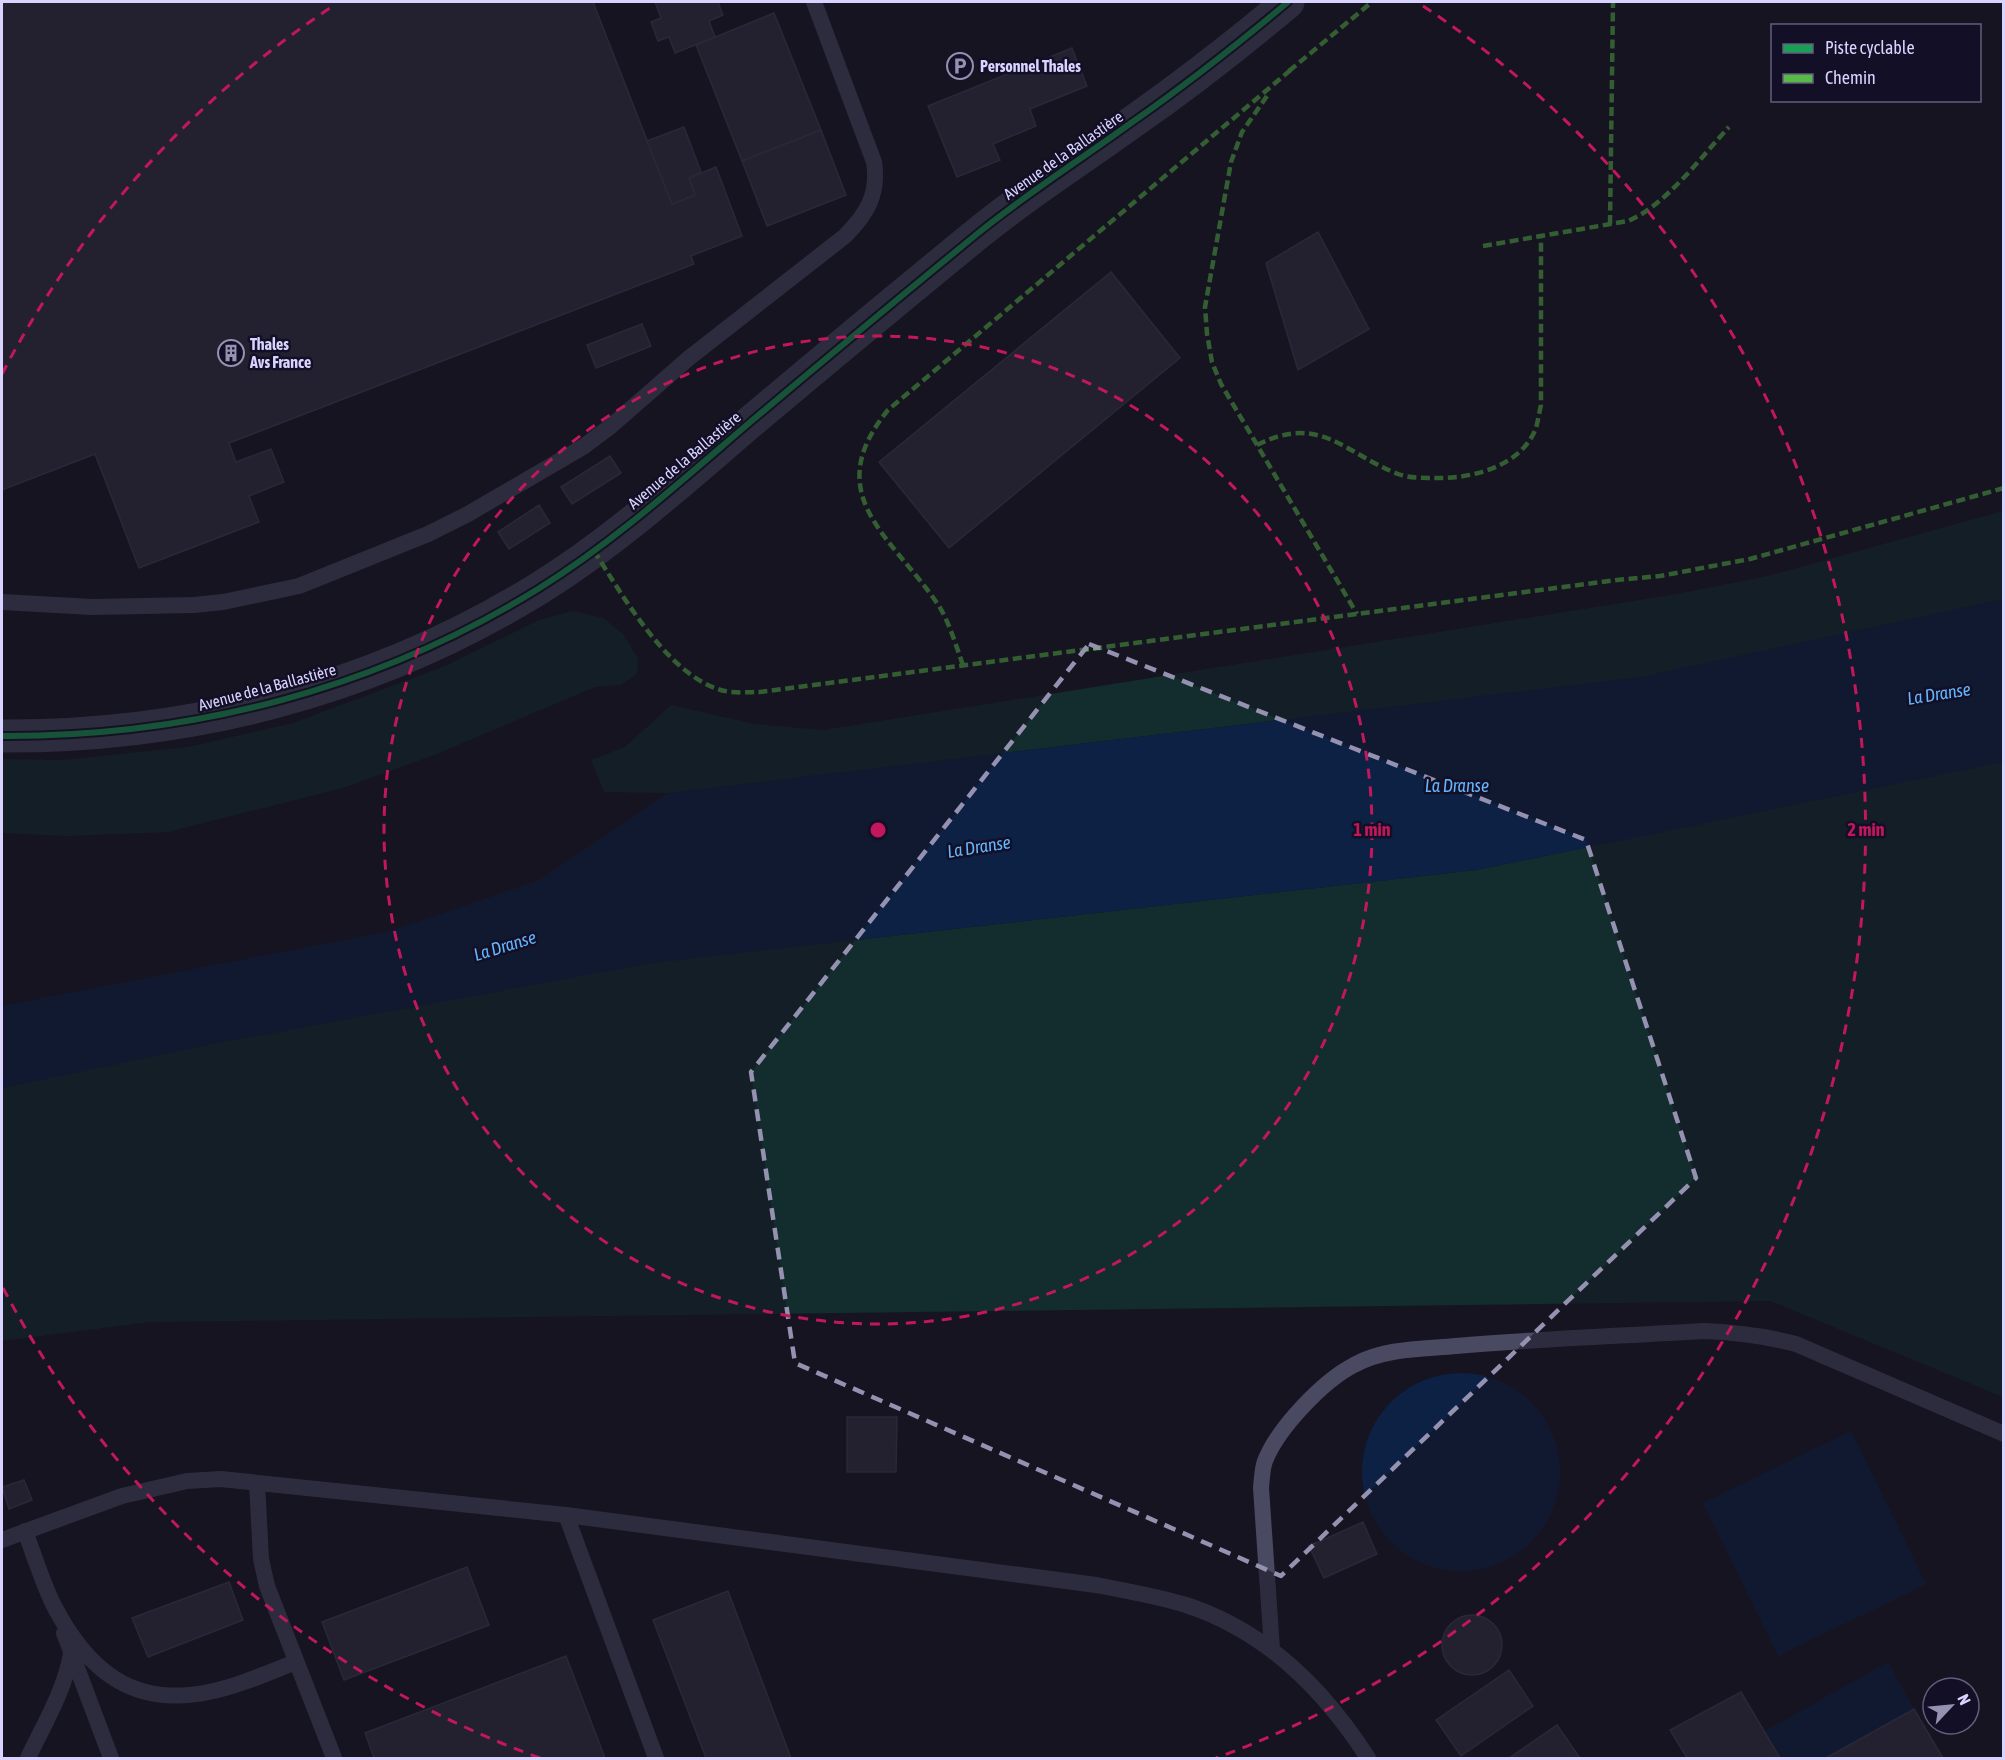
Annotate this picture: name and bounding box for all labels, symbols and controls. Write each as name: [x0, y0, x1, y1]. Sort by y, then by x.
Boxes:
legend: [1771, 24, 1981, 102]
text: Piste cyclable: [1825, 37, 1915, 58]
parking icon: Personnel Thales: [945, 51, 975, 81]
place label: Personnel Thales: [980, 57, 1081, 75]
text: Chemin: [1825, 67, 1876, 88]
street label: Avenue de la Ballastière: [1000, 107, 1126, 203]
place label: Thales Avs France: [249, 335, 311, 371]
building icon: Thales Avs France: [216, 338, 246, 368]
street label: Avenue de la Ballastière: [624, 408, 744, 512]
street label: Avenue de la Ballastière: [196, 660, 338, 714]
water label: La Dranse: [1906, 678, 1972, 709]
water label: La Dranse: [1425, 775, 1489, 796]
text: 1 min: [1354, 819, 1391, 840]
text: 2 min: [1848, 819, 1885, 840]
centre of rings: [868, 820, 888, 840]
water label: La Dranse: [946, 831, 1012, 862]
water label: La Dranse: [471, 926, 539, 965]
north arrow: [1921, 1676, 1981, 1736]
text: N: [1954, 1691, 1975, 1708]

